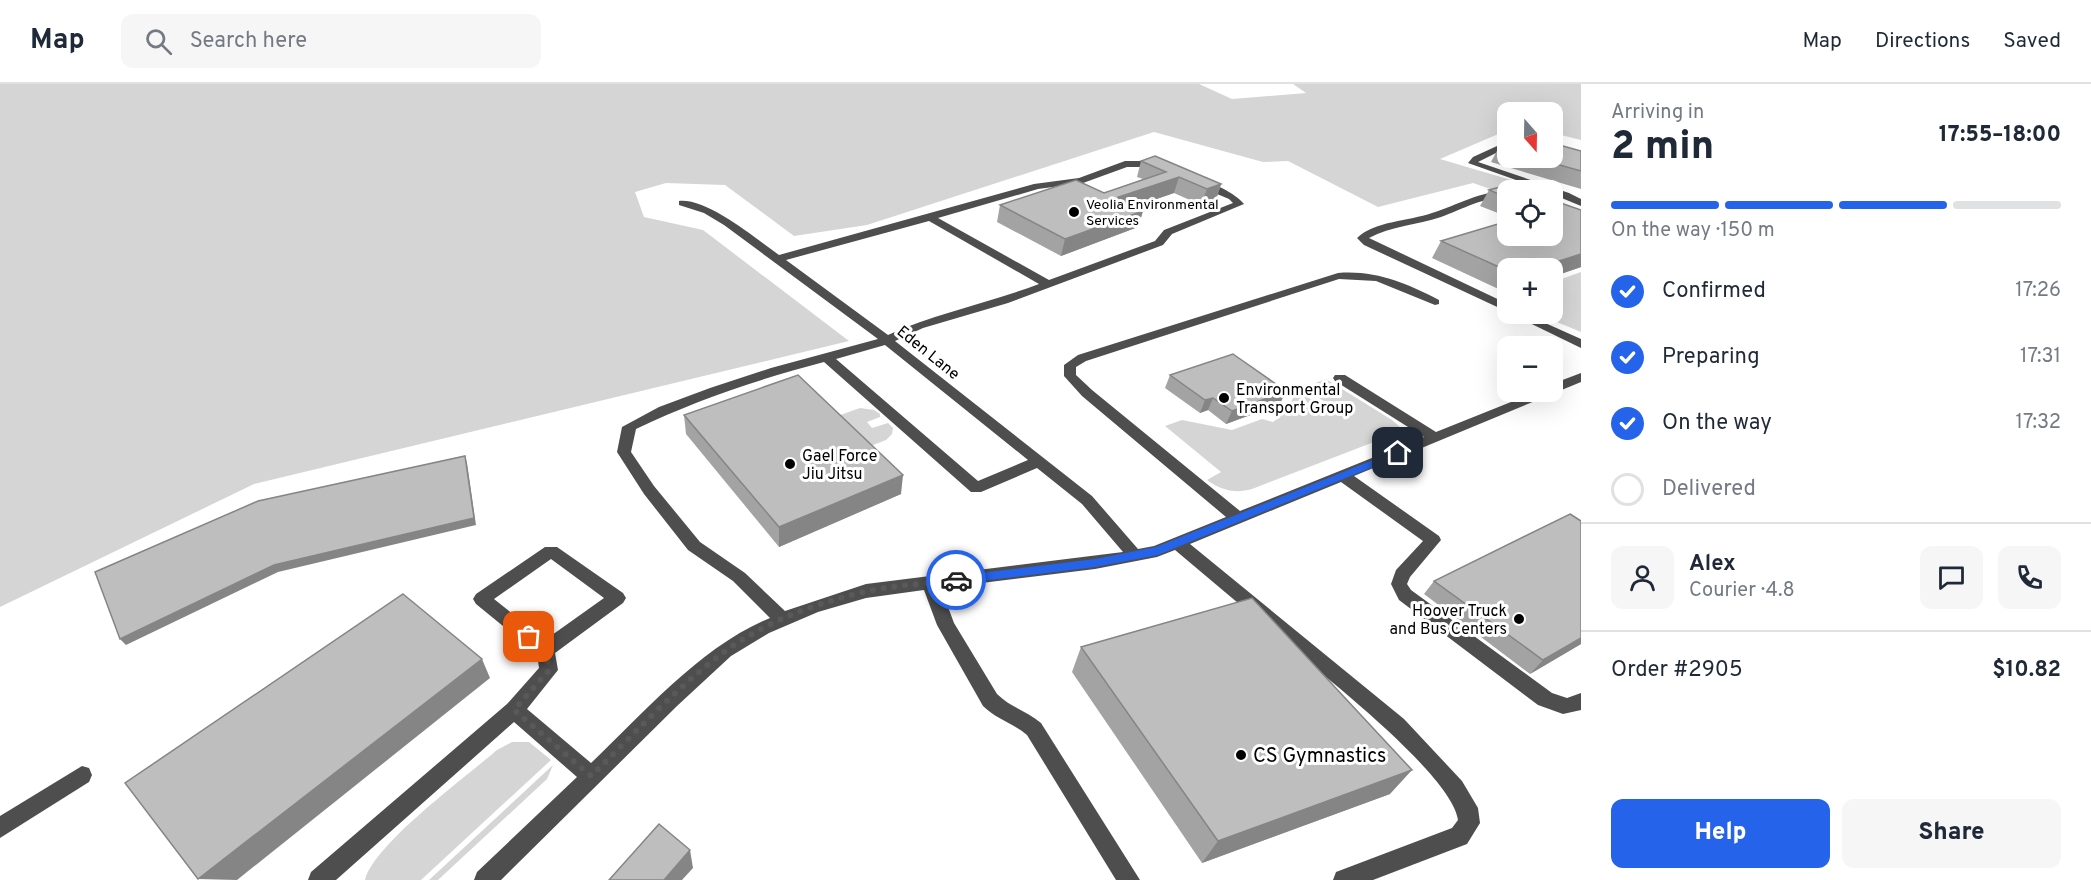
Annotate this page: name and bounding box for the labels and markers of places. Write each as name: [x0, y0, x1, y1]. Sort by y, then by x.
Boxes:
place label: Veolia Environmental Services: [1086, 197, 1219, 230]
marker: Veolia Environmental Services: [1067, 205, 1081, 219]
place label: Environmental Transport Group: [1236, 381, 1353, 419]
marker: Environmental Transport Group: [1217, 391, 1231, 405]
pin: [1372, 427, 1423, 478]
place label: Gael Force Jiu Jitsu: [802, 447, 877, 485]
marker: Gael Force Jiu Jitsu: [783, 457, 797, 471]
place label: Hoover Truck and Bus Centers: [1389, 602, 1507, 640]
pin: [503, 611, 554, 662]
marker: Hoover Truck and Bus Centers: [1512, 612, 1526, 626]
place label: CS Gymnastics: [1253, 744, 1386, 770]
marker: CS Gymnastics: [1234, 748, 1248, 762]

